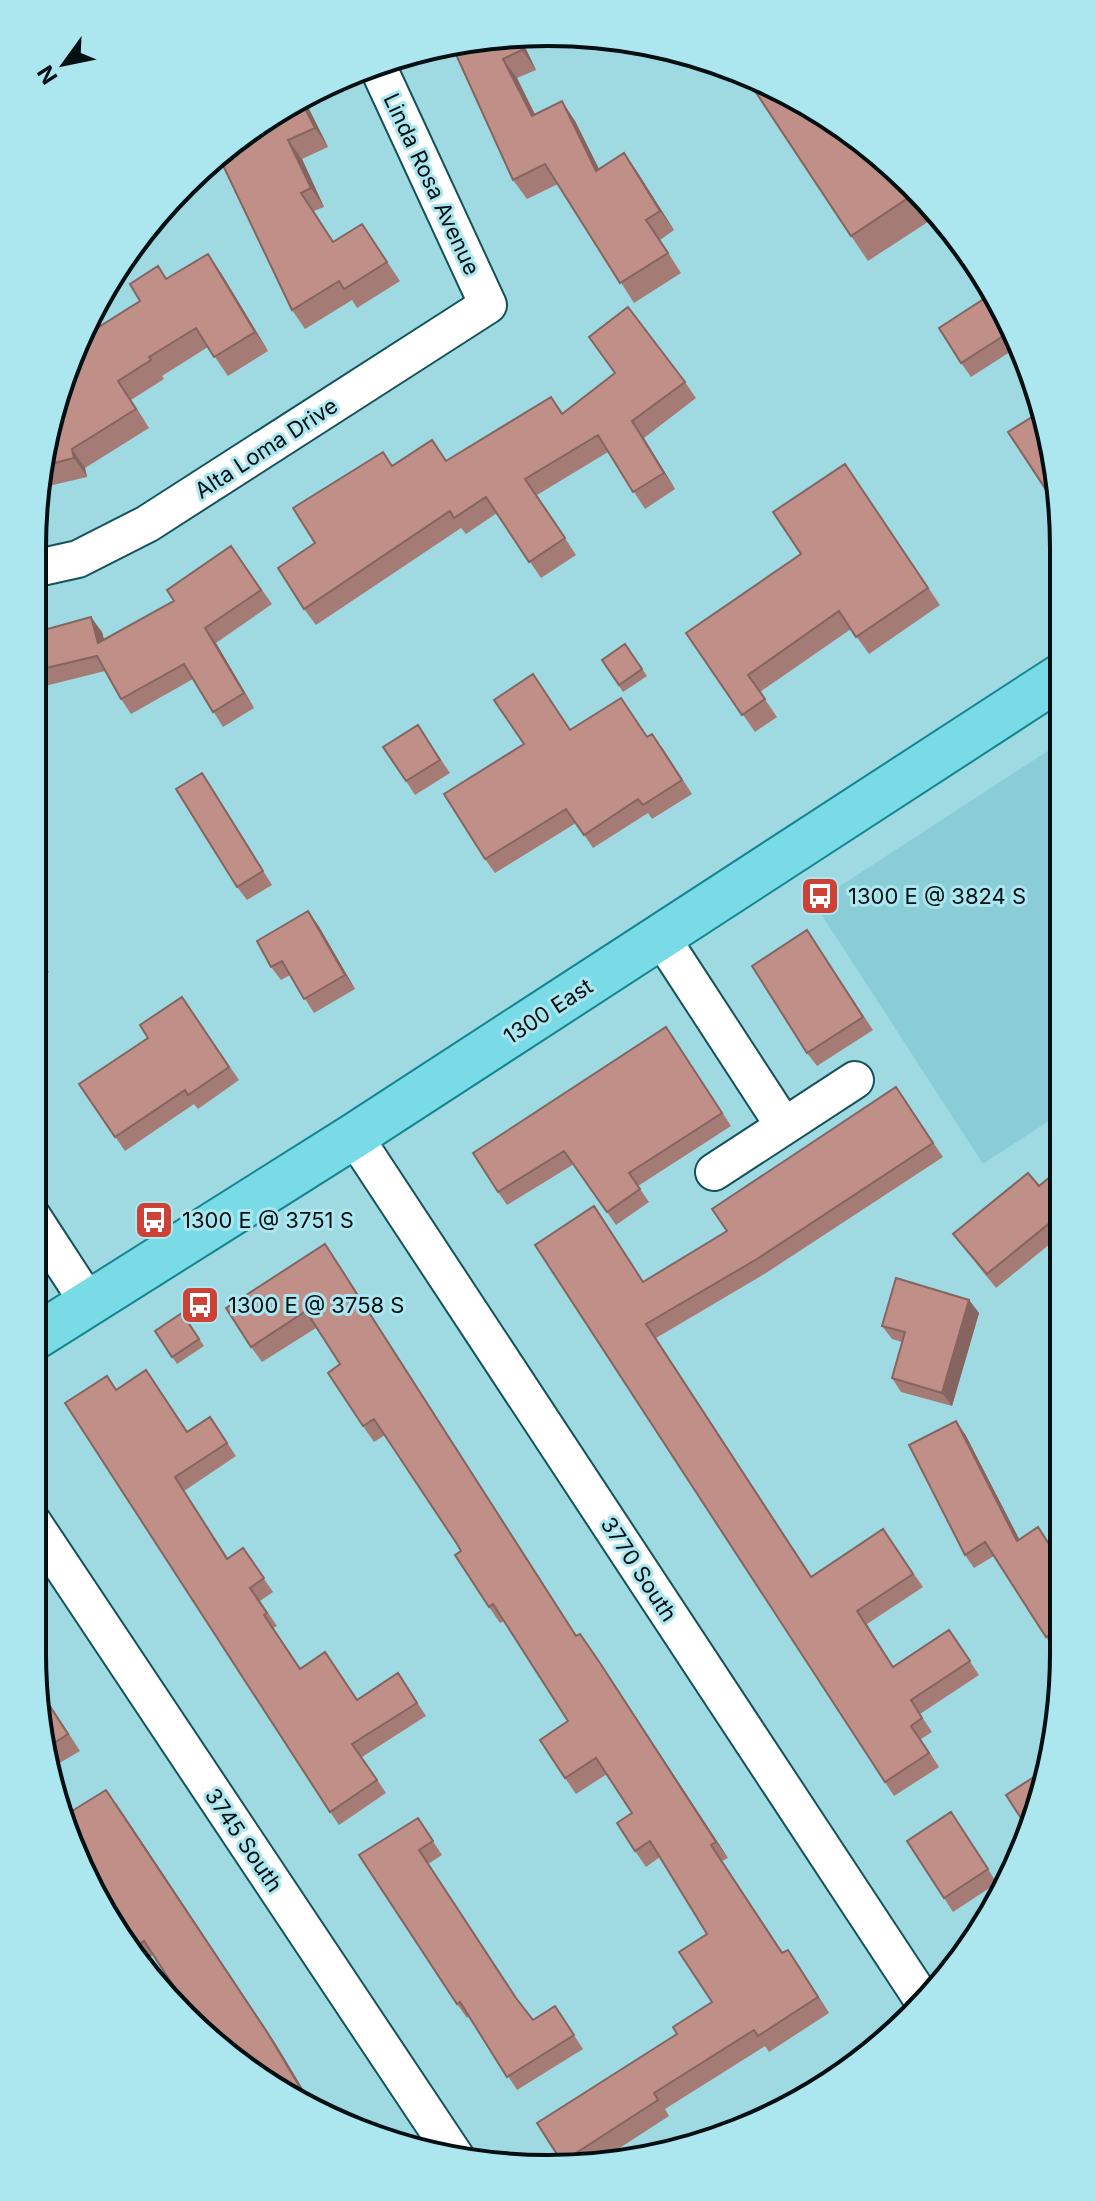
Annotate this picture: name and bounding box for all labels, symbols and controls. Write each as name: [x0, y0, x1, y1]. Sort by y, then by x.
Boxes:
north arrow: [24, 24, 104, 104]
text: N: [32, 61, 63, 89]
street label: Linda Rosa Avenue: [379, 89, 485, 279]
street label: Alta Loma Drive: [190, 392, 342, 504]
bus stop icon: 1300 E @ 3824 S: [799, 875, 841, 917]
place label: 1300 E @ 3824 S: [848, 883, 1026, 909]
street label: 1300 East: [499, 973, 597, 1049]
bus stop icon: 1300 E @ 3751 S: [133, 1199, 175, 1241]
place label: 1300 E @ 3751 S: [182, 1207, 354, 1233]
bus stop icon: 1300 E @ 3758 S: [179, 1284, 221, 1326]
place label: 1300 E @ 3758 S: [228, 1292, 404, 1318]
street label: 3770 South: [596, 1512, 682, 1626]
street label: 3745 South: [200, 1783, 288, 1897]

